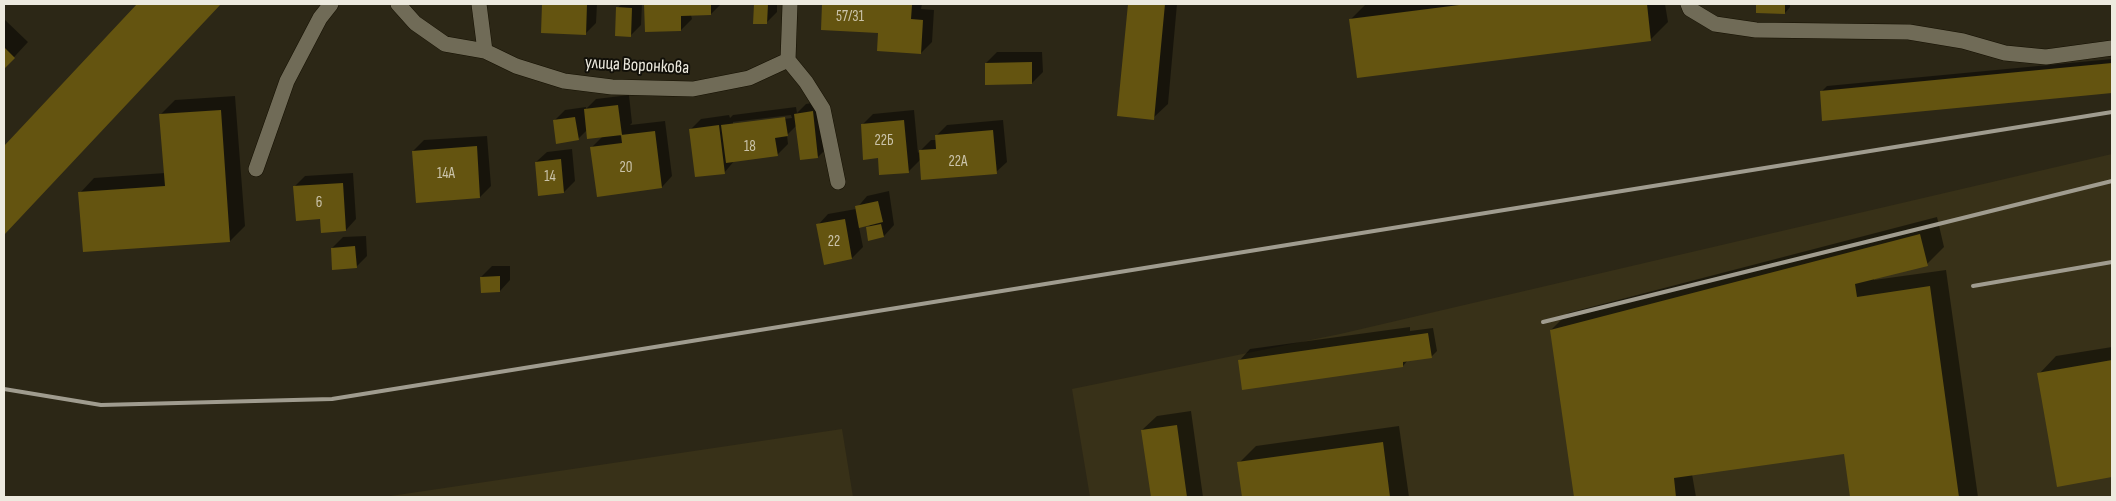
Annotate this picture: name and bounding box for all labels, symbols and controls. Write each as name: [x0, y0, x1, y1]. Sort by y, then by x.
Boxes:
house number: 57/31: [836, 8, 864, 26]
street label: улица Воронкова: [584, 52, 690, 80]
house number: 22Б: [875, 132, 893, 150]
house number: 18: [744, 138, 756, 156]
house number: 22А: [949, 153, 967, 171]
house number: 20: [620, 159, 632, 177]
house number: 14А: [437, 165, 455, 183]
house number: 14: [544, 168, 556, 186]
house number: 6: [316, 194, 322, 212]
house number: 22: [828, 233, 840, 251]

